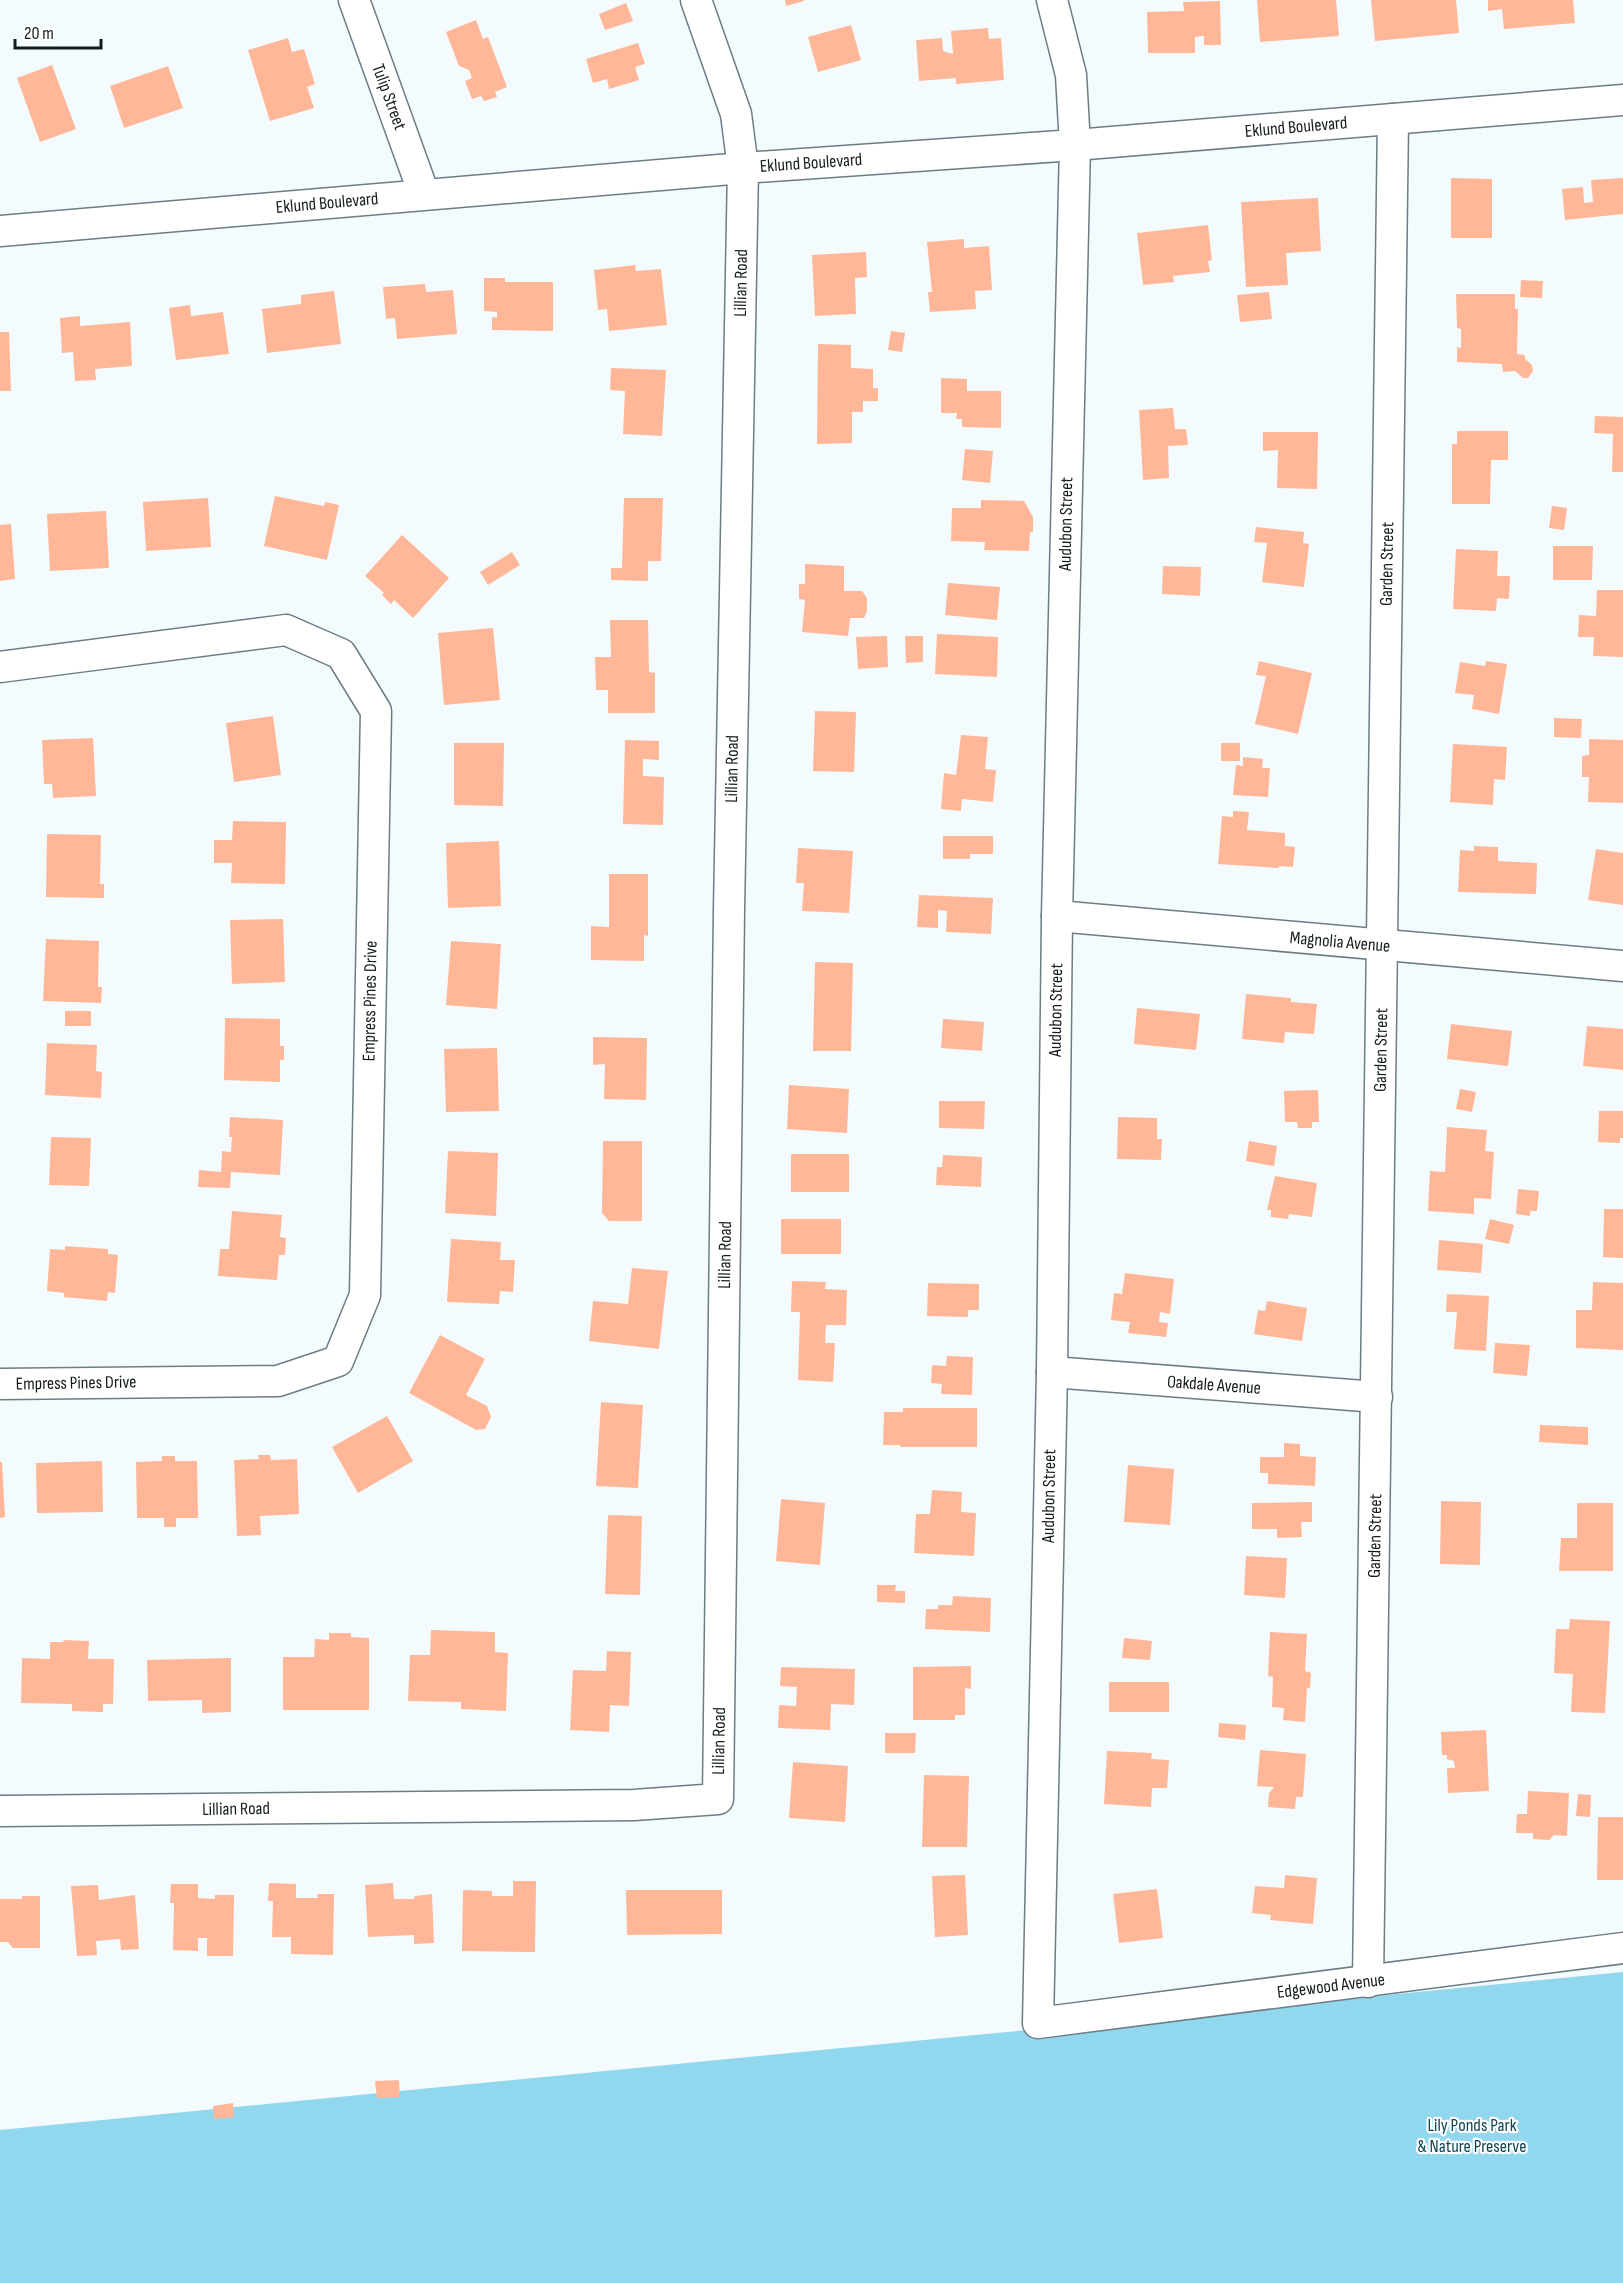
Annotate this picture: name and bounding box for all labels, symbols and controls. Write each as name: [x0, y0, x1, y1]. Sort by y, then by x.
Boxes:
scale bar: [15, 12, 100, 50]
text: 20 m: [24, 23, 54, 44]
street label: Tulip Street: [367, 61, 411, 133]
street label: Eklund Boulevard: [1244, 112, 1348, 142]
street label: Eklund Boulevard: [759, 149, 863, 177]
street label: Eklund Boulevard: [275, 188, 379, 218]
street label: Lillian Road: [730, 249, 752, 317]
street label: Audubon Street: [1055, 476, 1077, 572]
street label: Garden Street: [1376, 521, 1398, 606]
street label: Lillian Road: [721, 735, 743, 803]
street label: Magnolia Avenue: [1289, 927, 1391, 957]
street label: Empress Pines Drive: [358, 940, 382, 1062]
street label: Audubon Street: [1045, 962, 1067, 1058]
street label: Garden Street: [1370, 1007, 1392, 1092]
street label: Lillian Road: [714, 1221, 736, 1289]
street label: Empress Pines Drive: [15, 1371, 137, 1395]
street label: Oakdale Avenue: [1166, 1371, 1262, 1399]
street label: Audubon Street: [1038, 1448, 1060, 1544]
street label: Garden Street: [1364, 1493, 1386, 1578]
street label: Lillian Road: [708, 1707, 730, 1775]
street label: Lillian Road: [202, 1798, 270, 1820]
street label: Edgewood Avenue: [1276, 1969, 1386, 2003]
park label: Lily Ponds Park & Nature Preserve: [1418, 2115, 1526, 2157]

